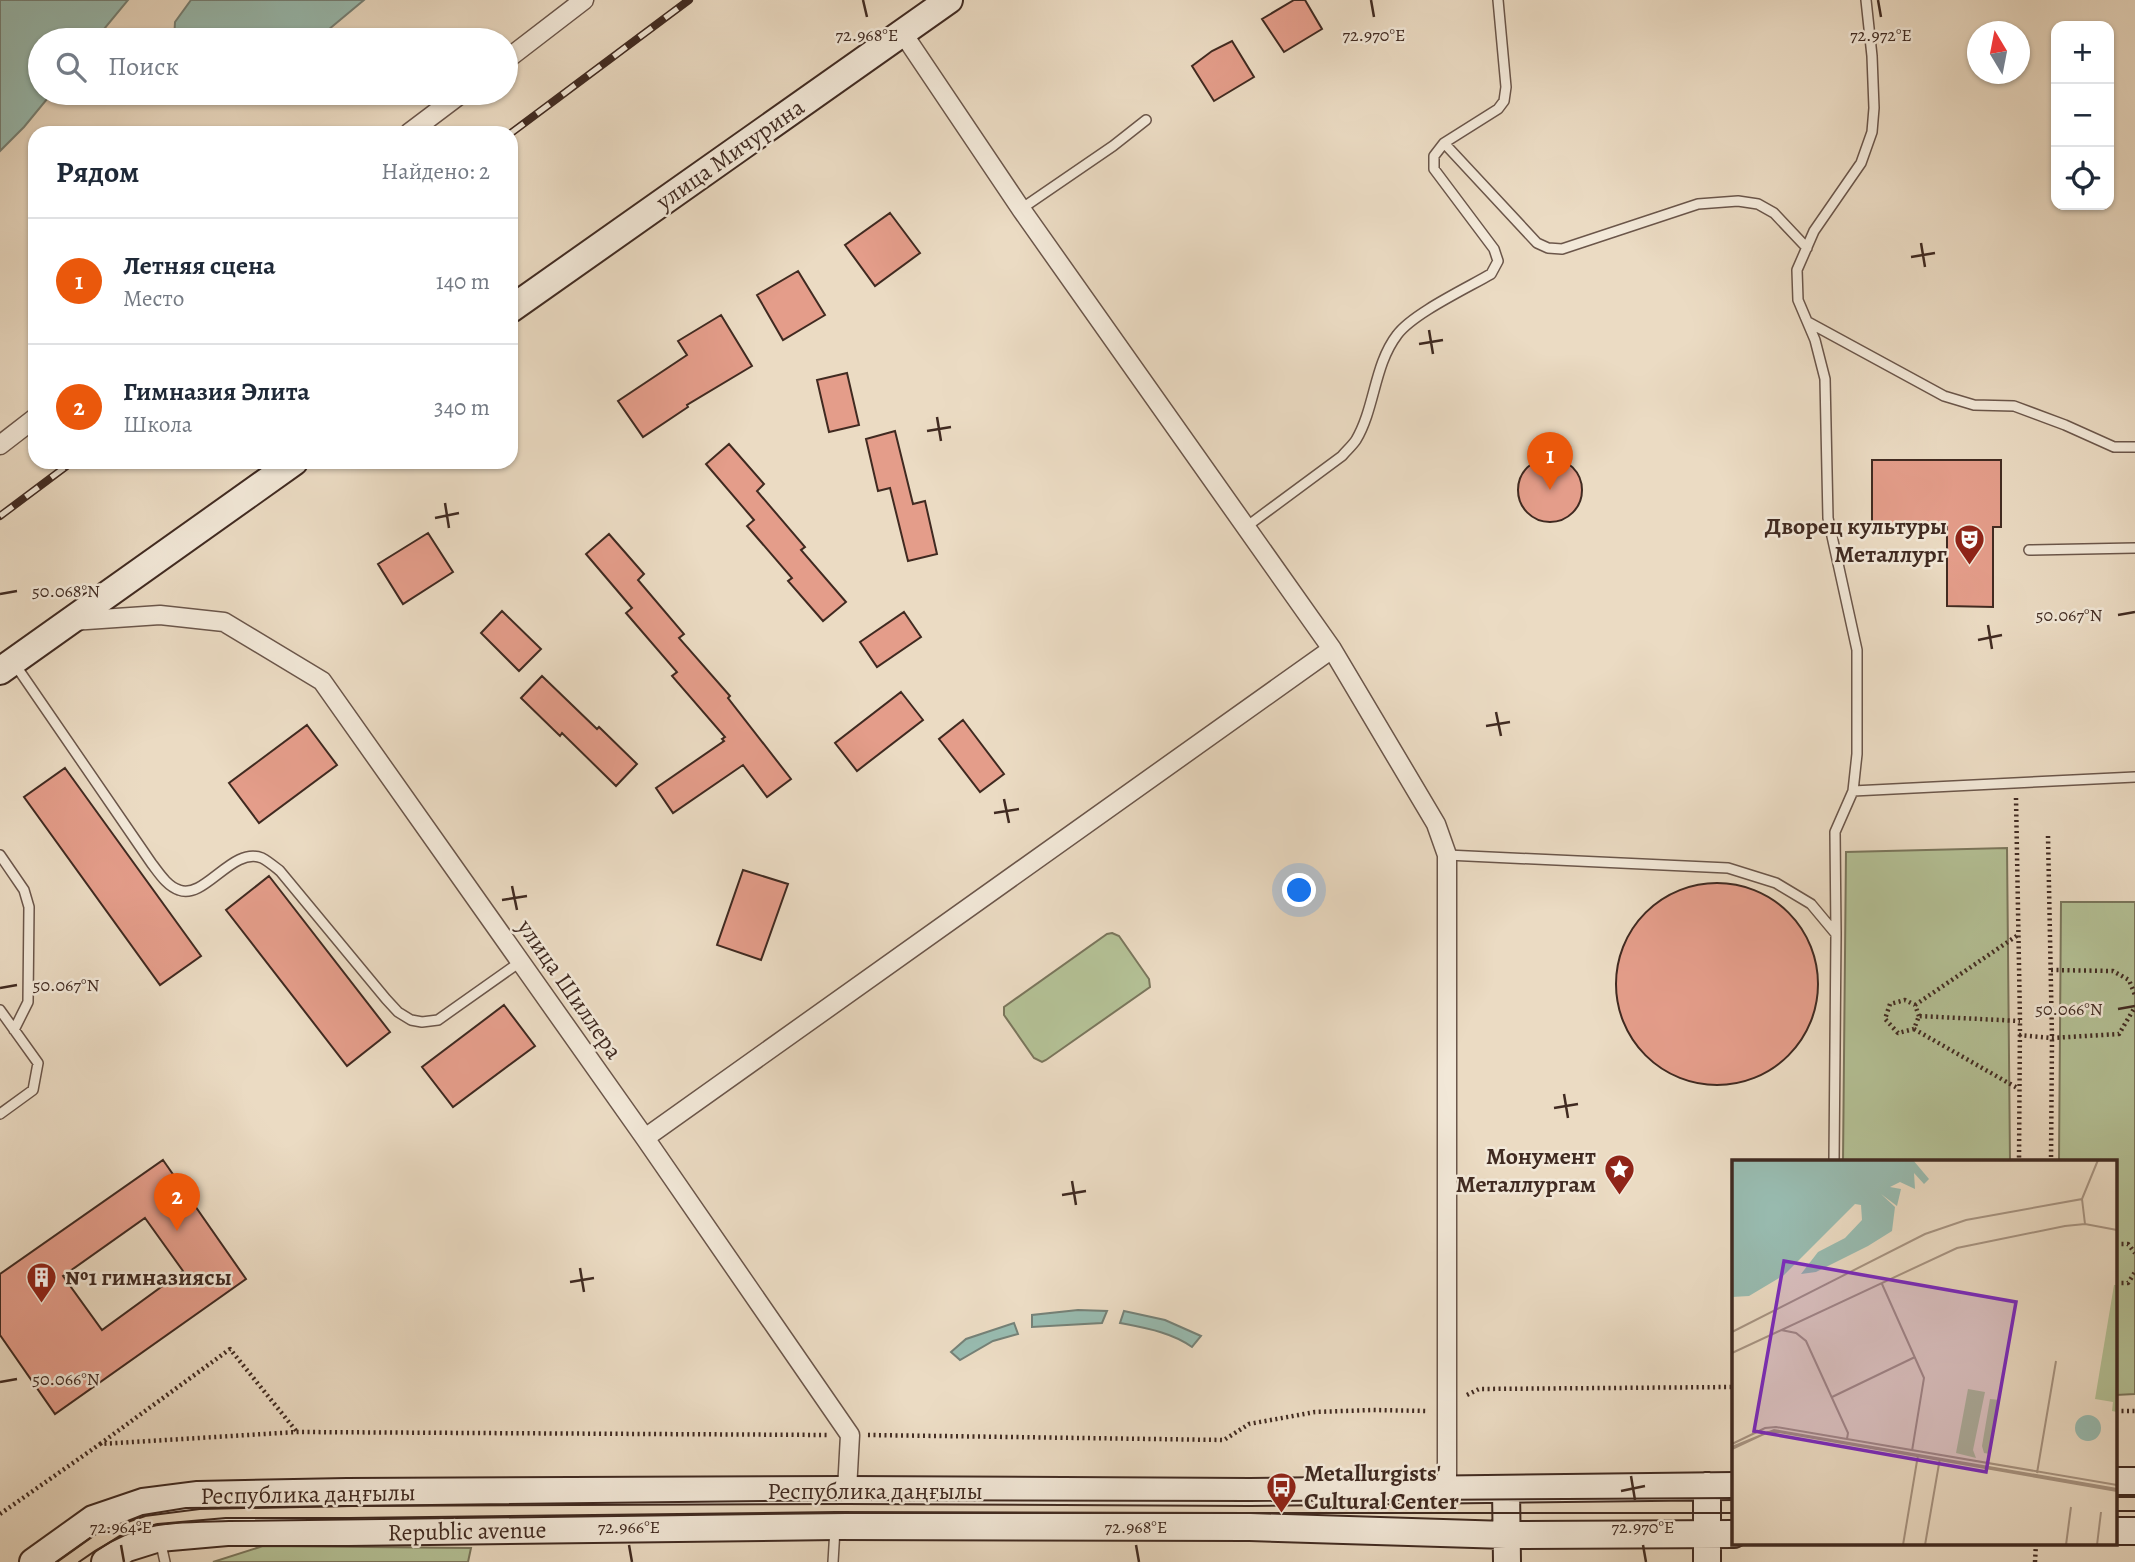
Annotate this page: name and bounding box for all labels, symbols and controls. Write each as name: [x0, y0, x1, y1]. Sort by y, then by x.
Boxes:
north arrow: [1967, 21, 2030, 84]
map controls: [2051, 21, 2114, 210]
button: +: [2051, 21, 2114, 84]
text: 72.968°E: [836, 23, 898, 47]
text: 72.970°E: [1342, 23, 1406, 47]
text: 72.972°E: [1850, 23, 1912, 47]
search box: [28, 28, 518, 105]
icon: search: [52, 48, 90, 86]
text: Поиск: [108, 49, 179, 84]
button: −: [2051, 84, 2114, 147]
street label: улица Мичурина: [649, 91, 811, 218]
button: locate: [2051, 147, 2114, 210]
text: Рядом: [56, 152, 139, 192]
text: Найдено: 2: [381, 156, 490, 187]
text: Летняя сцена: [123, 248, 276, 283]
text: 1: [75, 266, 83, 297]
text: 140 m: [436, 266, 490, 297]
text: Место: [123, 283, 184, 314]
text: Гимназия Элита: [123, 374, 310, 409]
text: 2: [73, 392, 85, 423]
text: 340 m: [434, 392, 490, 423]
text: Школа: [123, 409, 192, 440]
pin: 1: [1527, 432, 1573, 490]
place label: Дворец культуры Металлург: [1765, 510, 1948, 570]
theatre icon: Дворец культуры Металлург: [1953, 523, 1987, 567]
text: 50.068°N: [32, 579, 100, 603]
text: 50.067°N: [2036, 603, 2102, 627]
your location: [1282, 873, 1316, 907]
street label: улица Шиллера: [509, 912, 630, 1065]
text: 50.067°N: [33, 973, 99, 997]
text: 50.066°N: [2035, 997, 2103, 1021]
place label: Монумент Металлургам: [1456, 1140, 1596, 1200]
place icon: Монумент Металлургам: [1602, 1153, 1636, 1197]
inset map: [1732, 1160, 2118, 1544]
pin: 2: [154, 1173, 200, 1231]
building icon: №1 гимназиясы: [25, 1260, 59, 1304]
place label: №1 гимназиясы: [65, 1261, 232, 1293]
text: 50.066°N: [32, 1367, 100, 1391]
place label: Metallurgists' Cultural Center: [1304, 1457, 1459, 1517]
bus stop icon: Metallurgists' Cultural Center: [1264, 1470, 1298, 1514]
street label: Республика даңғылы: [767, 1475, 983, 1507]
street label: Республика даңғылы: [200, 1476, 416, 1512]
street label: Republic avenue: [387, 1514, 547, 1548]
text: 72.964°E: [90, 1515, 152, 1539]
text: 72.966°E: [598, 1515, 660, 1539]
text: 72.968°E: [1105, 1515, 1167, 1539]
text: 72.970°E: [1611, 1515, 1675, 1539]

